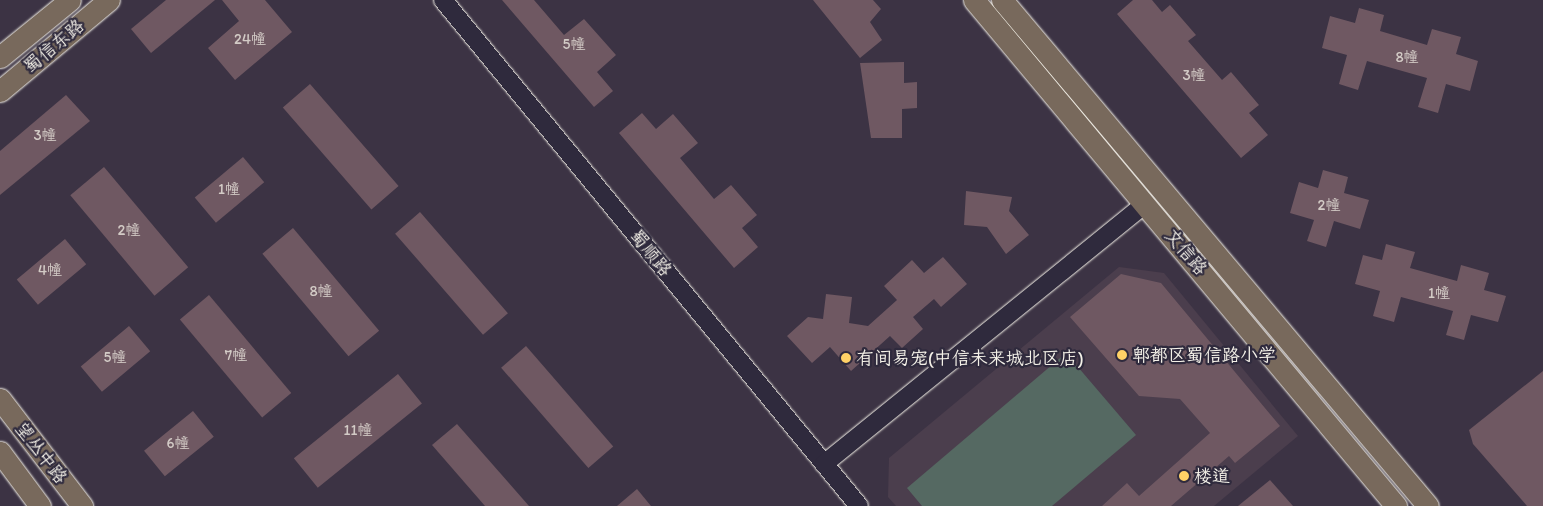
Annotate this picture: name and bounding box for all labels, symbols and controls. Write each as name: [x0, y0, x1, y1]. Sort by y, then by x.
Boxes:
street label: 蜀信东路: [19, 15, 89, 77]
house number: 24幢: [234, 31, 266, 49]
house number: 5幢: [563, 36, 585, 54]
house number: 8幢: [1395, 49, 1419, 67]
house number: 3幢: [1182, 67, 1206, 85]
house number: 3幢: [33, 127, 57, 145]
house number: 1幢: [218, 181, 240, 199]
house number: 2幢: [1318, 197, 1340, 215]
house number: 2幢: [118, 222, 140, 240]
street label: 文信路: [1160, 224, 1212, 280]
street label: 蜀顺路: [626, 225, 676, 281]
house number: 4幢: [38, 262, 62, 280]
house number: 8幢: [309, 283, 333, 301]
house number: 1幢: [1428, 285, 1450, 303]
place label: 郫都区蜀信路小学: [1132, 344, 1276, 366]
house number: 7幢: [225, 347, 247, 365]
place label: 有间易宠(中信未来城北区店): [856, 347, 1084, 369]
house number: 5幢: [104, 349, 126, 367]
marker: 郫都区蜀信路小学: [1116, 349, 1128, 361]
marker: 有间易宠(中信未来城北区店): [840, 352, 852, 364]
street label: 望丛中路: [10, 418, 72, 488]
house number: 11幢: [344, 422, 372, 440]
house number: 6幢: [167, 435, 189, 453]
place label: 楼道: [1194, 465, 1230, 487]
marker: 楼道: [1178, 470, 1190, 482]

